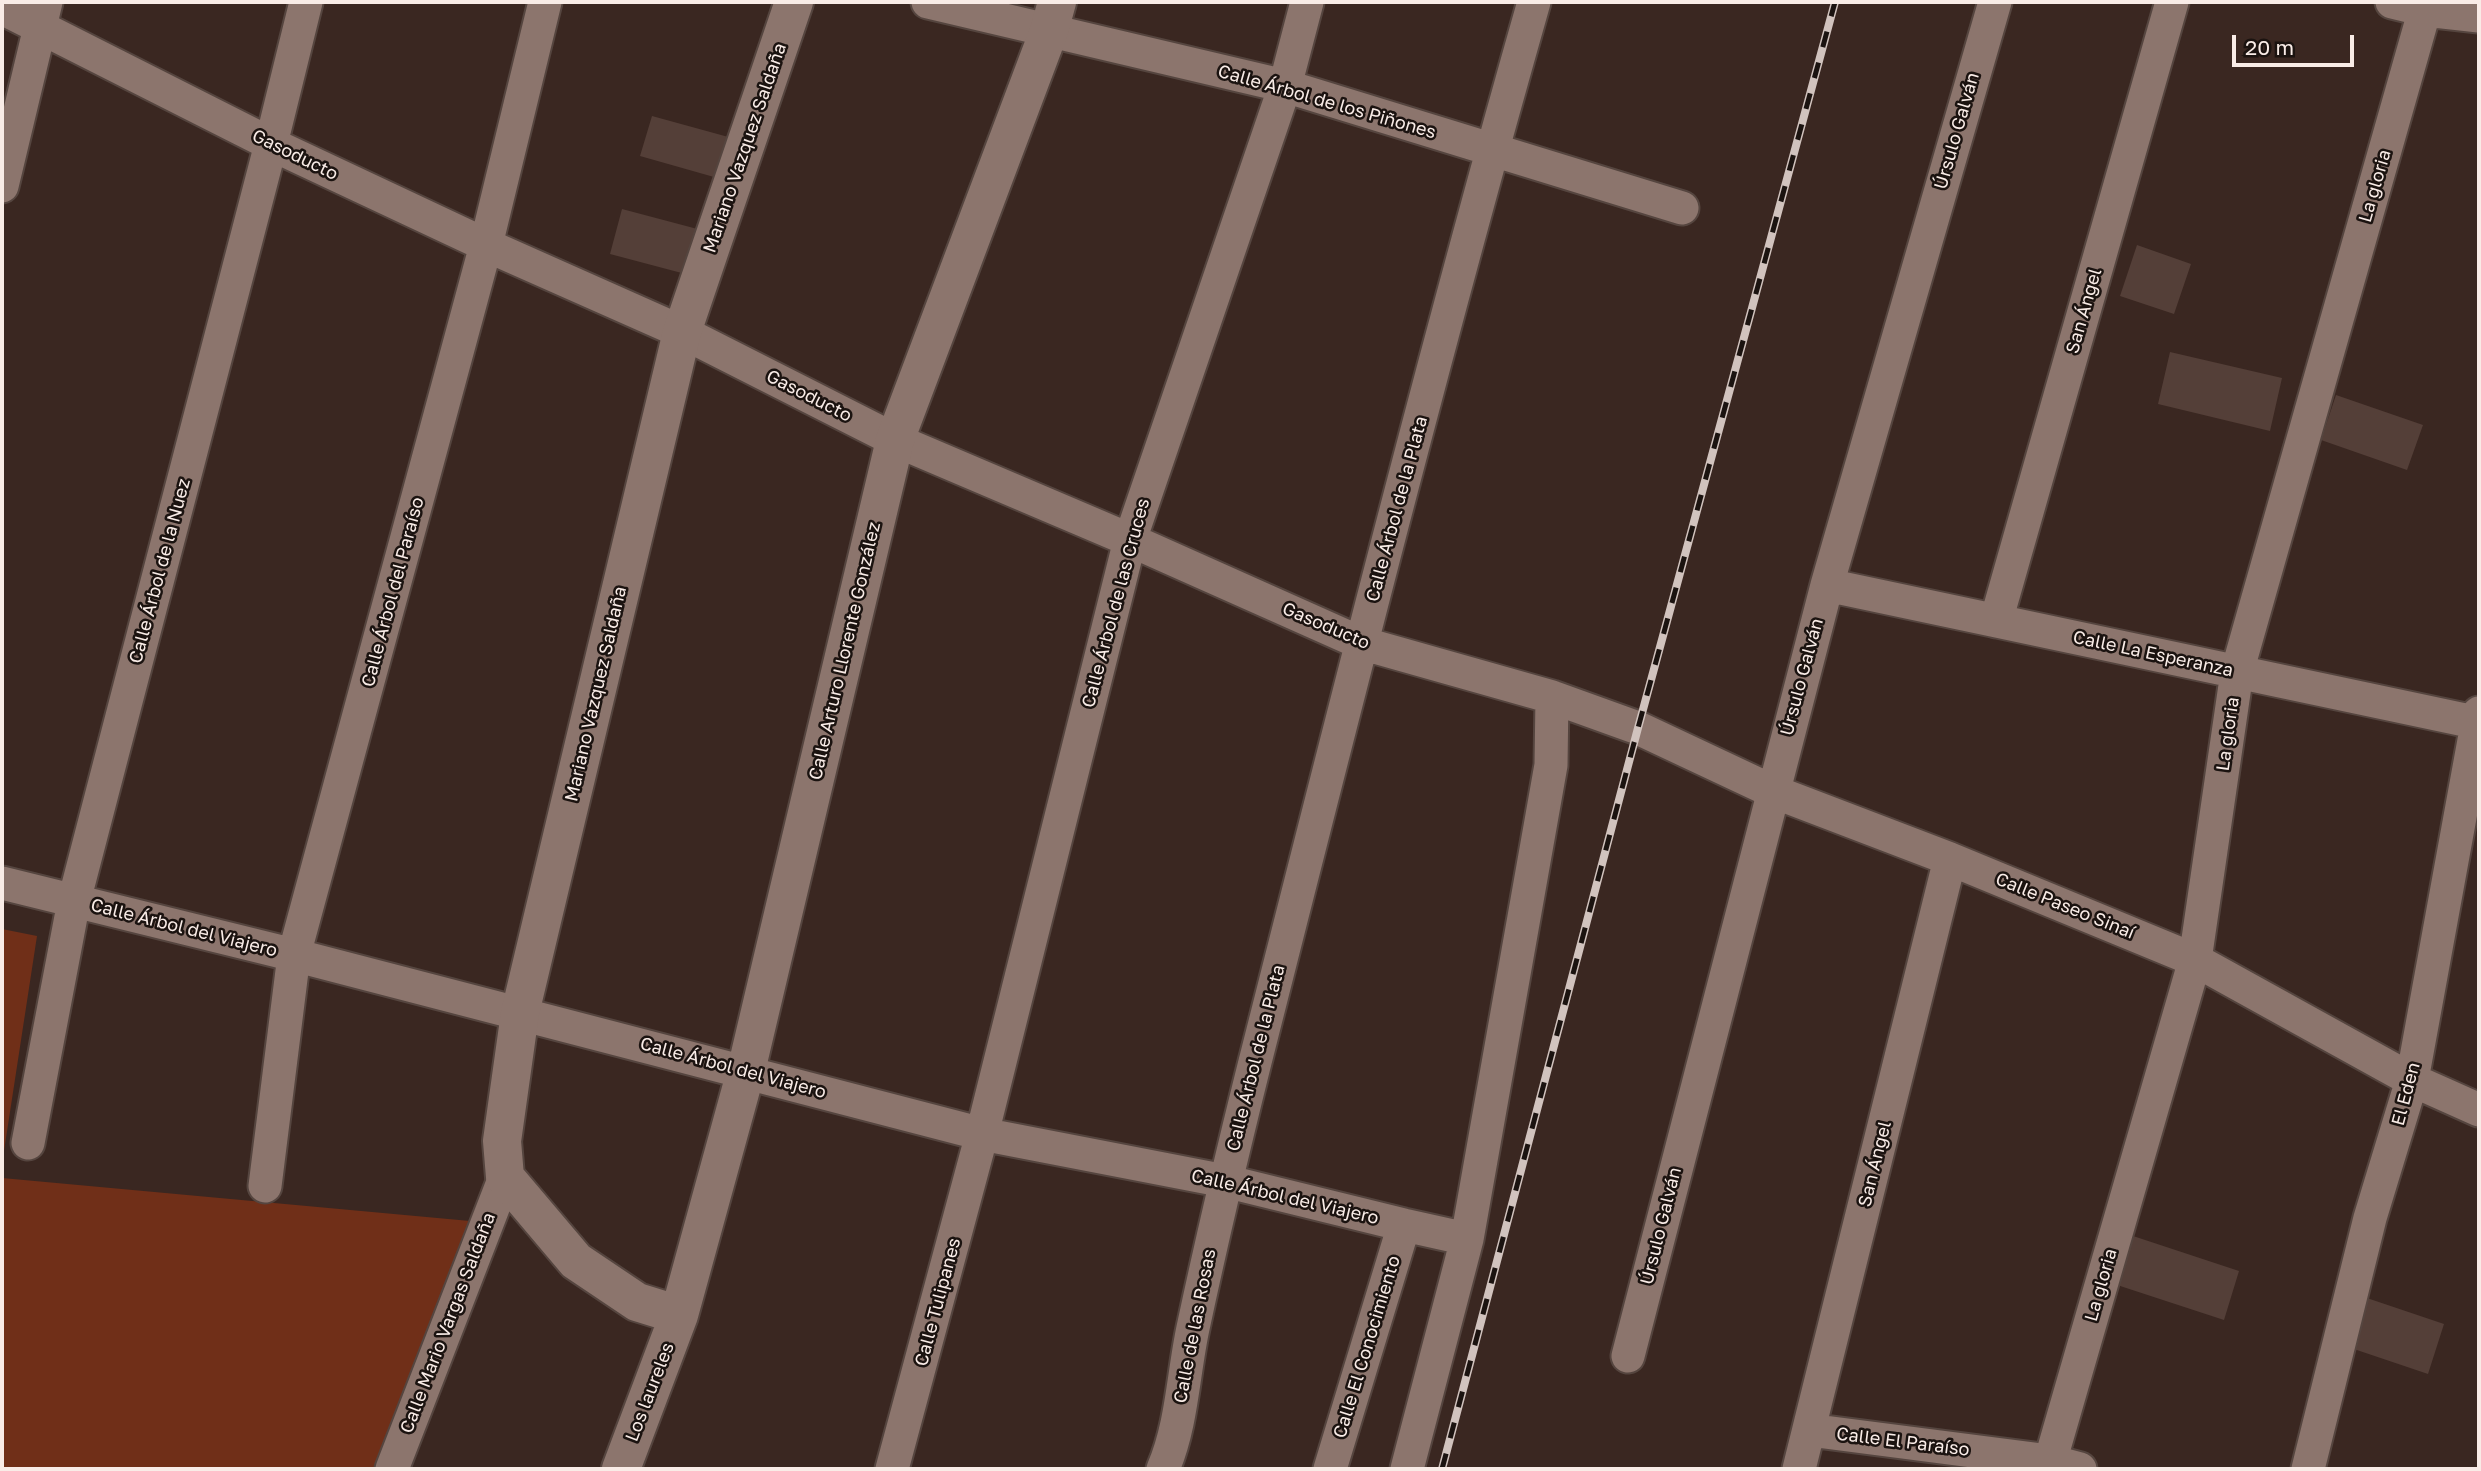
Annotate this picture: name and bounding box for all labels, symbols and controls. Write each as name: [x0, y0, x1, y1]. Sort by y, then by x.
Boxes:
scale bar: [2236, 21, 2358, 65]
text: 20 m: [2245, 34, 2294, 60]
street label: Mariano Vazquez Saldaña: [699, 40, 791, 256]
street label: Calle Árbol de los Piñones: [1215, 60, 1439, 144]
street label: Úrsulo Galván: [1930, 70, 1984, 192]
street label: Gasoducto: [248, 125, 342, 185]
street label: La gloria: [2354, 147, 2396, 225]
street label: San Ángel: [2062, 266, 2106, 356]
street label: Gasoducto: [763, 365, 855, 427]
street label: Calle Árbol de la Plata: [1362, 414, 1432, 604]
street label: Calle Árbol de la Nuez: [125, 476, 195, 666]
street label: Calle Árbol del Paraíso: [357, 495, 429, 689]
street label: Calle Árbol de las Cruces: [1078, 496, 1154, 710]
street label: Calle Arturo Llorente González: [805, 520, 885, 782]
street label: Mariano Vazquez Saldaña: [561, 584, 631, 804]
street label: Gasoducto: [1279, 598, 1373, 654]
street label: Úrsulo Galván: [1776, 616, 1828, 738]
street label: Calle La Esperanza: [2071, 626, 2235, 682]
street label: La gloria: [2212, 696, 2244, 772]
street label: Calle Paseo Sinaí: [1992, 868, 2138, 944]
street label: Calle Árbol del Viajero: [88, 894, 280, 962]
street label: Calle Árbol de la Plata: [1222, 963, 1290, 1153]
street label: Calle Árbol del Viajero: [638, 1033, 828, 1103]
street label: El Eden: [2387, 1060, 2425, 1128]
street label: San Ángel: [1854, 1119, 1896, 1209]
street label: Calle Árbol del Viajero: [1189, 1165, 1381, 1229]
street label: Úrsulo Galván: [1636, 1165, 1686, 1287]
street label: Calle Mario Vargas Saldaña: [396, 1210, 500, 1436]
street label: Calle Tulipanes: [910, 1235, 966, 1369]
street label: La gloria: [2080, 1246, 2122, 1324]
street label: Calle de las Rosas: [1169, 1247, 1221, 1405]
street label: Calle El Conocimiento: [1329, 1253, 1405, 1441]
street label: Los laureles: [621, 1339, 679, 1445]
street label: Calle El Paraíso: [1835, 1423, 1971, 1461]

